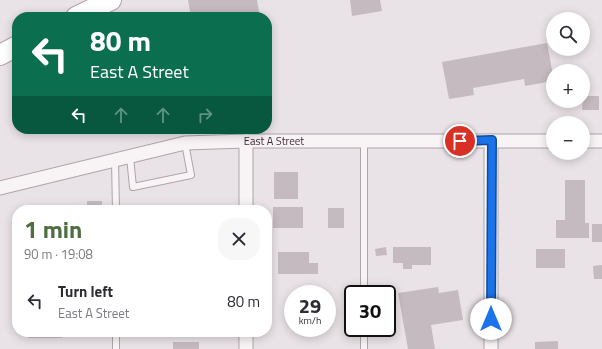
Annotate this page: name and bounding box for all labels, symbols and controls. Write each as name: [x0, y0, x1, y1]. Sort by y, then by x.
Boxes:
map controls: [546, 12, 590, 160]
button: search: [546, 12, 590, 56]
text: 80 m: [90, 19, 151, 62]
icon: left: [24, 28, 76, 80]
text: East A Street: [90, 58, 189, 85]
button: +: [546, 64, 590, 108]
icon: left: [68, 104, 90, 126]
icon: ahead: [110, 104, 132, 126]
icon: ahead: [152, 104, 174, 126]
icon: right: [194, 104, 216, 126]
button: −: [546, 116, 590, 160]
pin: [443, 124, 477, 158]
icon: arrive: [449, 130, 471, 152]
street label: East A Street: [244, 133, 304, 149]
text: 1 min: [24, 211, 82, 247]
button: close: [218, 218, 260, 260]
text: 90 m · 19:08: [24, 244, 93, 264]
text: Turn left: [58, 280, 113, 303]
speed limit sign: 30: [344, 285, 396, 337]
icon: left: [24, 290, 46, 312]
text: 80 m: [227, 290, 260, 313]
text: 29: [299, 290, 321, 321]
position arrow: [470, 298, 512, 340]
text: East A Street: [58, 303, 129, 323]
text: km/h: [299, 313, 321, 328]

